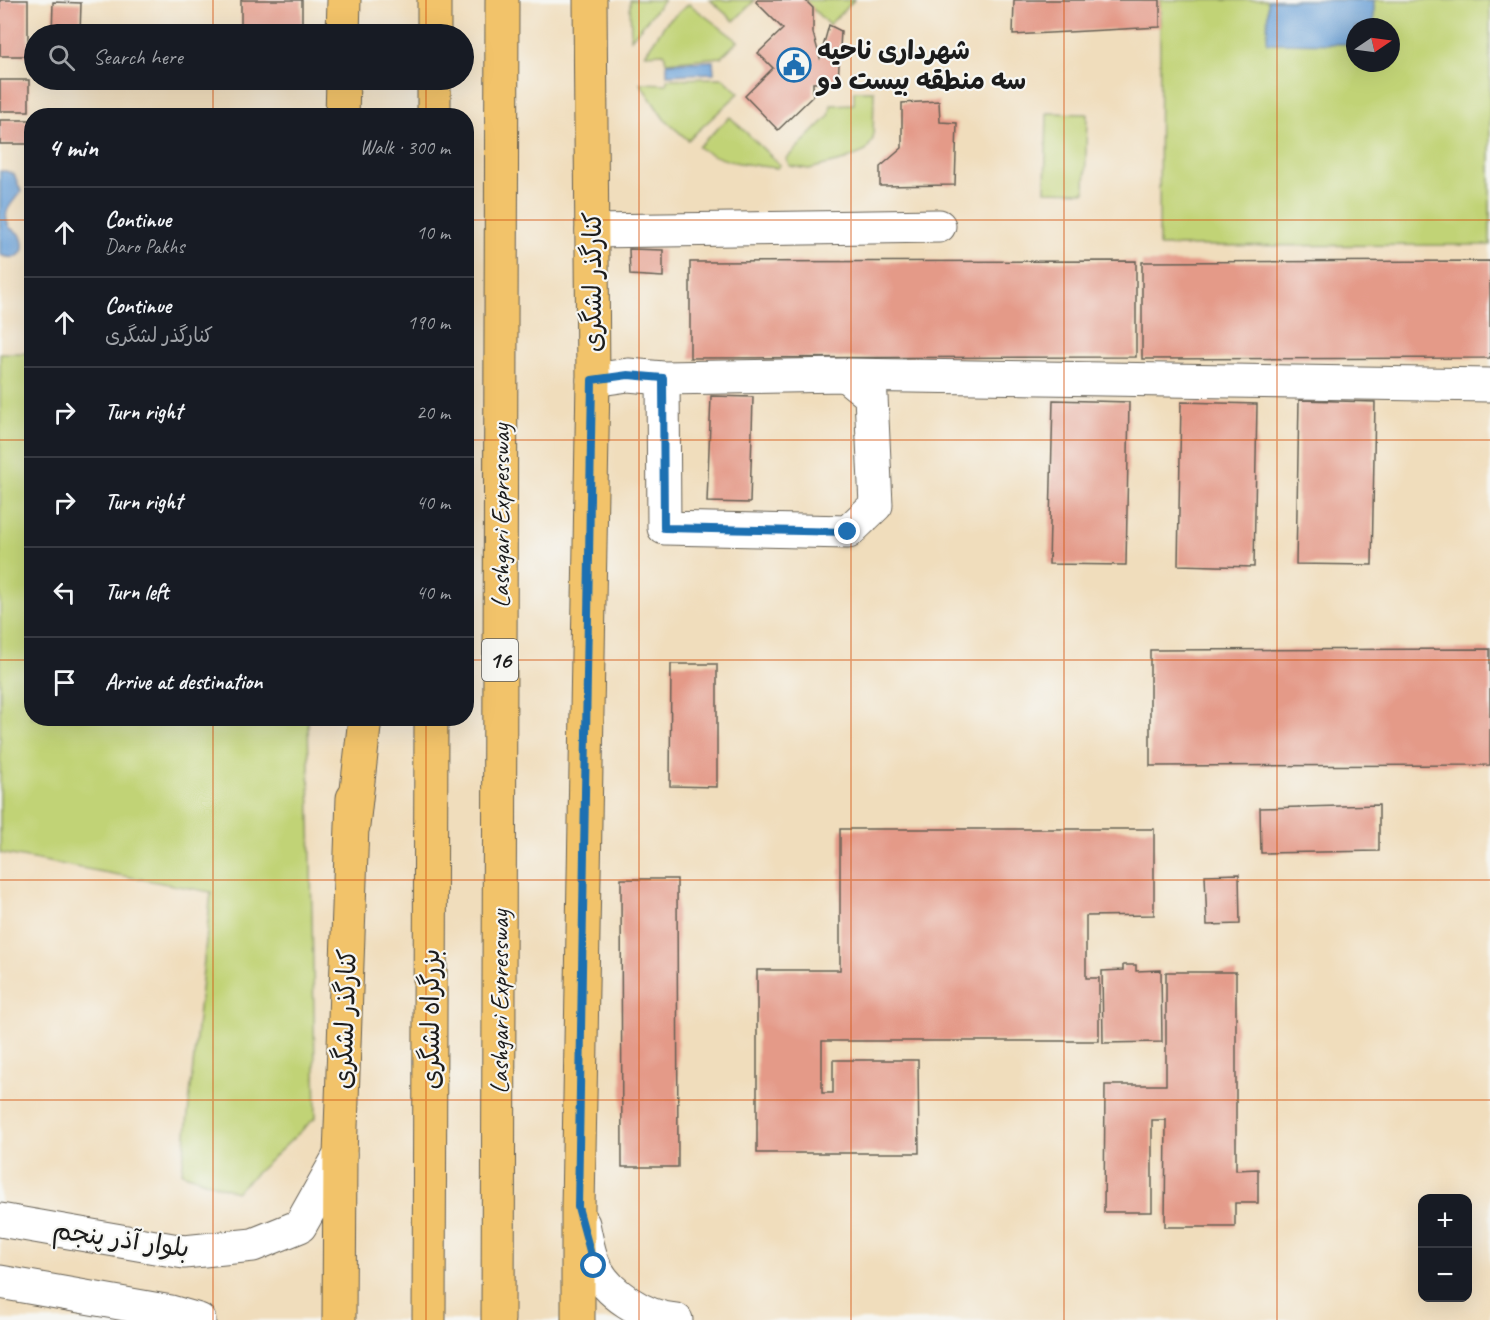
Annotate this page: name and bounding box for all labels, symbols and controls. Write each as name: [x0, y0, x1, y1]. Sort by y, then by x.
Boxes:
north arrow: [1346, 18, 1400, 72]
search box: [24, 24, 474, 90]
place label: شهرداری ناحیه سه منطقه بیست دو: [815, 34, 1026, 97]
icon: search: [45, 41, 78, 74]
text: Search here: [93, 43, 183, 71]
public building icon: شهرداری ناحیه سه منطقه بیست دو: [776, 47, 812, 83]
text: 4 min: [48, 131, 98, 164]
text: Walk · 300 m: [360, 135, 450, 160]
text: Continue: [105, 206, 171, 234]
street label: کنارگذر لشگری: [576, 212, 609, 352]
icon: ahead: [48, 216, 81, 249]
text: 10 m: [416, 220, 450, 245]
text: Daro Pakhs: [105, 234, 184, 259]
text: Continue: [105, 292, 171, 320]
icon: ahead: [48, 306, 81, 339]
text: 190 m: [407, 310, 450, 335]
text: کنارگذر لشگری: [105, 323, 213, 348]
icon: right: [48, 396, 81, 429]
text: Turn right: [105, 398, 182, 426]
text: 20 m: [416, 400, 450, 425]
street label: Lashgari Expressway: [484, 422, 517, 608]
icon: right: [48, 486, 81, 519]
text: Turn right: [105, 488, 182, 516]
text: 40 m: [416, 490, 450, 515]
route end: [834, 518, 860, 544]
icon: left: [48, 576, 81, 609]
text: Turn left: [105, 578, 169, 606]
text: 40 m: [416, 580, 450, 605]
road number: 16: [482, 639, 518, 681]
icon: arrive: [48, 666, 81, 699]
text: Arrive at destination: [105, 668, 262, 696]
street label: Lashgari Expressway: [483, 908, 516, 1094]
street label: کنارگذر لشگری: [326, 948, 364, 1090]
street label: بزرگراه لشگری: [414, 949, 447, 1089]
map controls: [1418, 1194, 1472, 1302]
button: +: [1418, 1194, 1472, 1248]
street label: بلوار آذر پنجم: [50, 1213, 191, 1268]
button: −: [1418, 1248, 1472, 1302]
route start: [580, 1252, 606, 1278]

